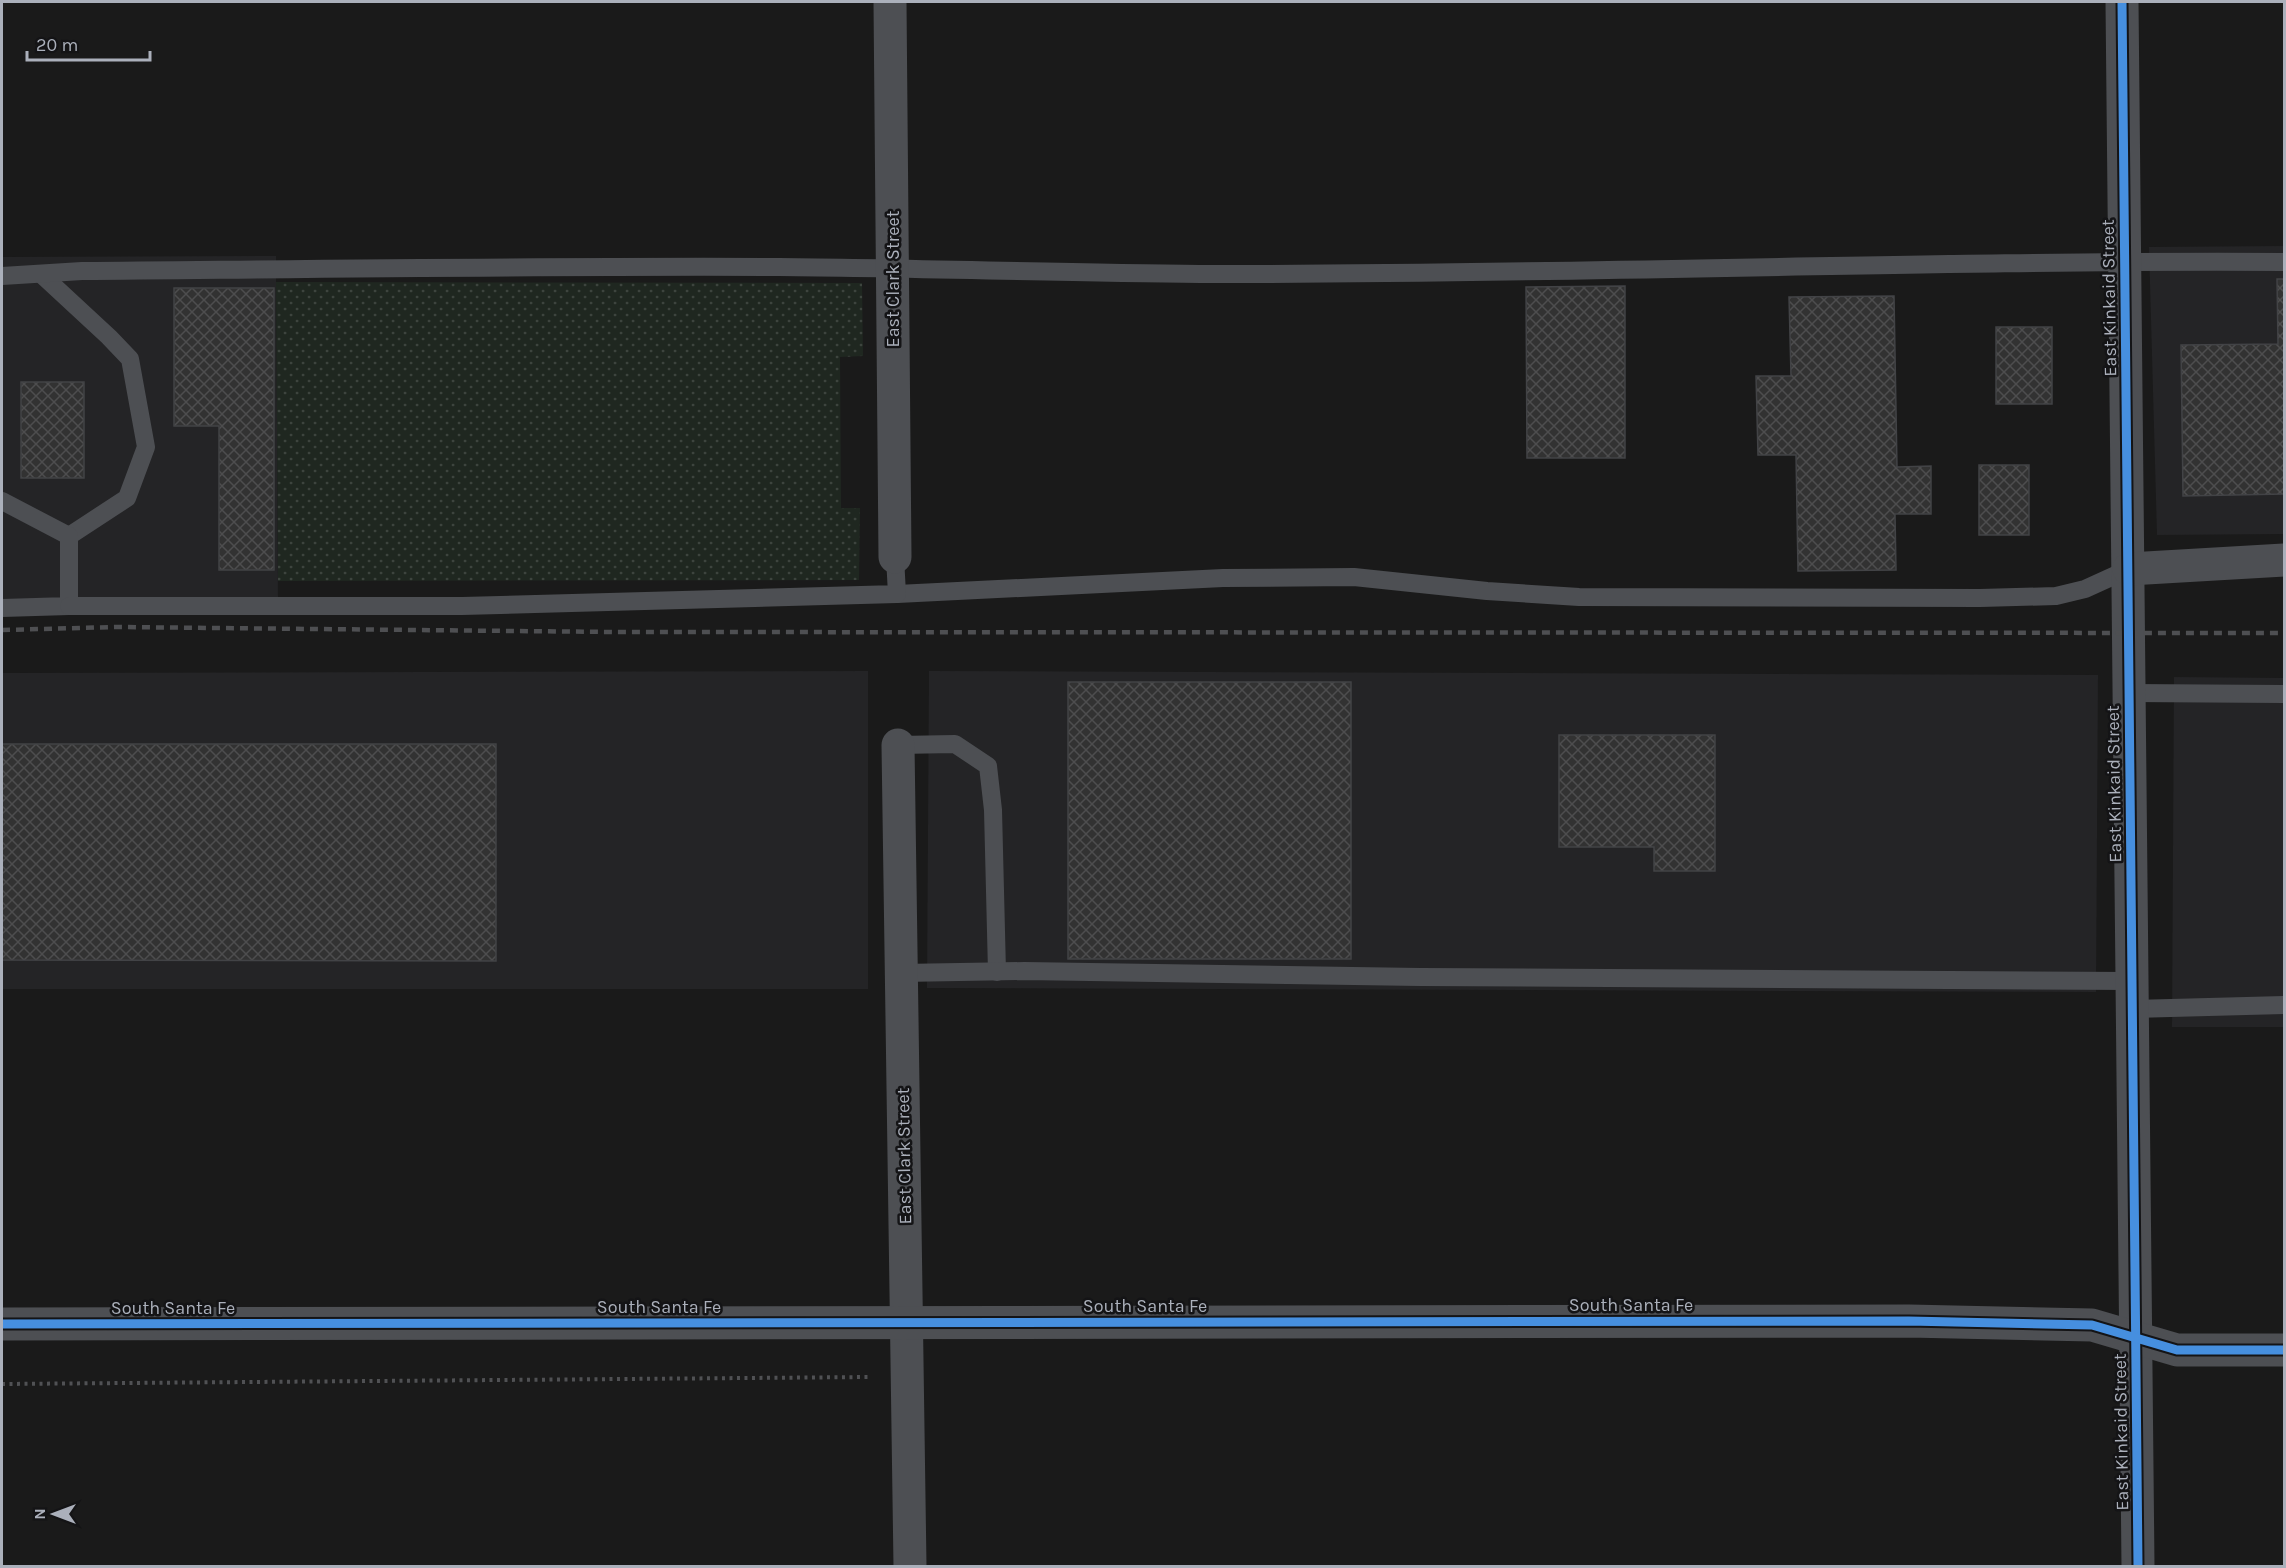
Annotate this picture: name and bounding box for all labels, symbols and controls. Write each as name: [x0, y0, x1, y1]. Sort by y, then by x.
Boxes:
scale bar: [27, 24, 150, 62]
text: 20 m: [36, 34, 78, 56]
street label: East Clark Street: [882, 210, 904, 347]
street label: East Kinkaid Street: [2097, 219, 2121, 377]
street label: East Kinkaid Street: [2102, 705, 2126, 863]
street label: East Clark Street: [892, 1087, 916, 1225]
street label: South Santa Fe: [1569, 1294, 1693, 1316]
street label: South Santa Fe: [1083, 1295, 1207, 1317]
street label: South Santa Fe: [597, 1296, 721, 1318]
street label: South Santa Fe: [111, 1297, 235, 1319]
street label: East Kinkaid Street: [2109, 1353, 2133, 1511]
north arrow: [24, 1484, 84, 1544]
text: N: [30, 1508, 49, 1520]

